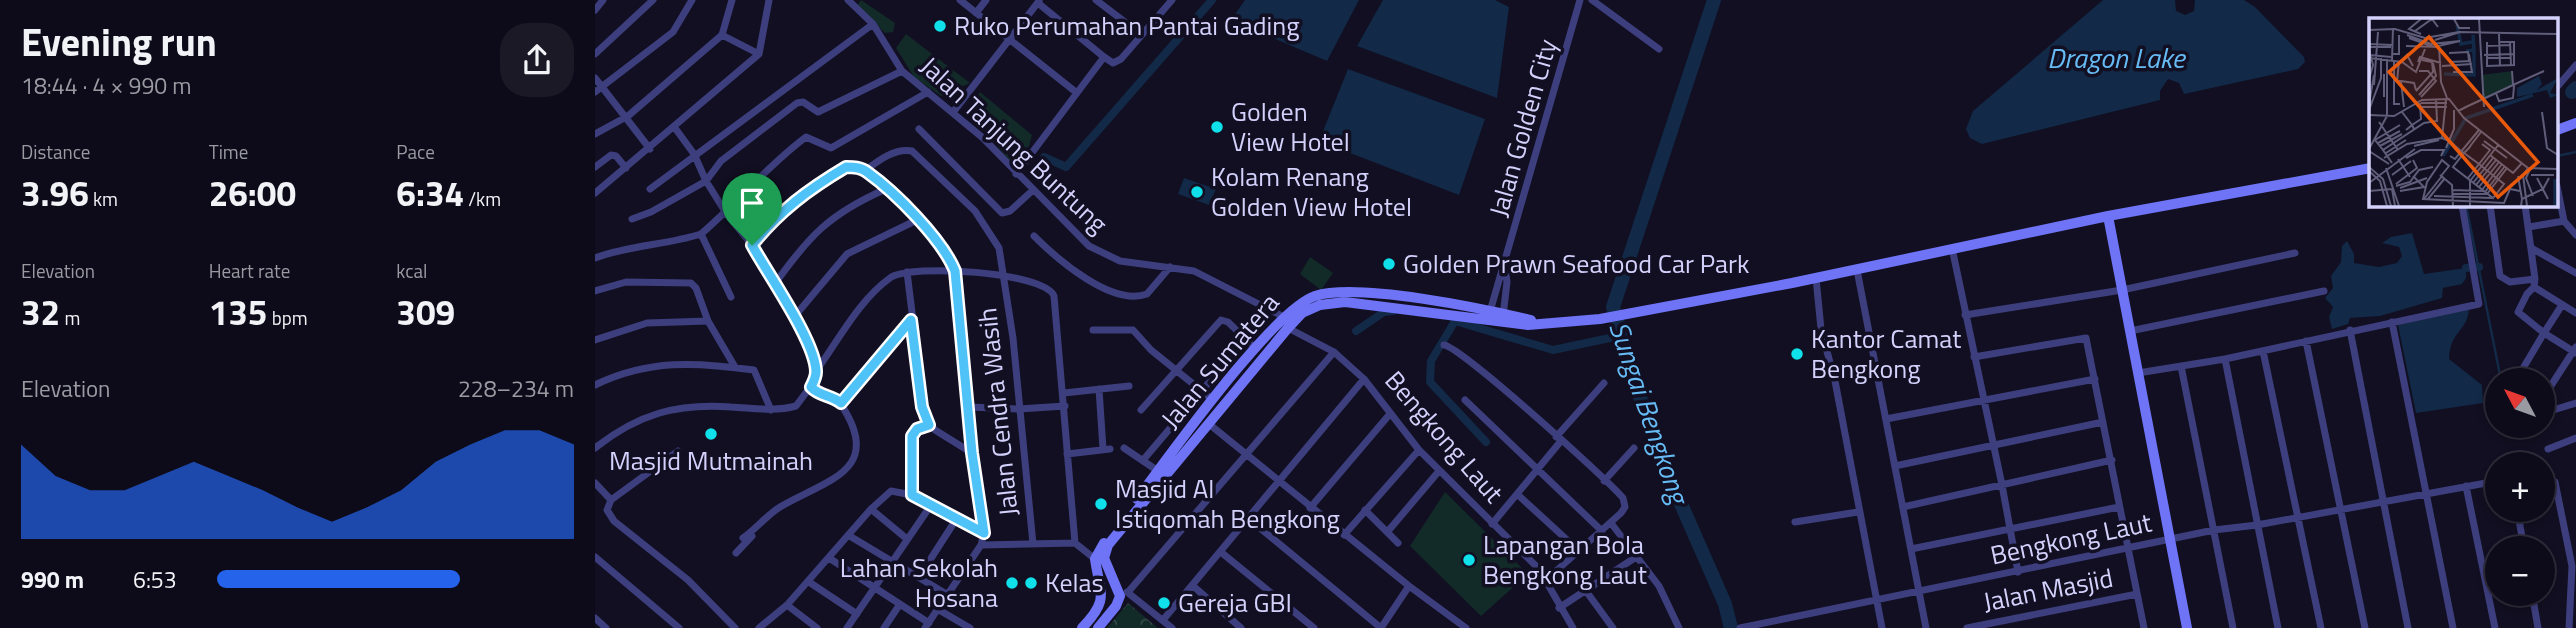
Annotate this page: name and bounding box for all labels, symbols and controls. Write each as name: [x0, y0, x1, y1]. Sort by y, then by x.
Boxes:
place label: Ruko Perumahan Pantai Gading: [954, 6, 1300, 45]
text: Evening run: [21, 13, 217, 71]
marker: Ruko Perumahan Pantai Gading: [932, 18, 948, 34]
inset map: [2369, 18, 2559, 206]
button: share: [500, 23, 574, 97]
street label: Jalan Golden City: [1479, 34, 1566, 221]
water label: Dragon Lake: [2047, 36, 2187, 79]
street label: Jalan Tanjung Buntung: [912, 47, 1117, 242]
text: 18:44 · 4 × 990 m: [21, 68, 191, 103]
place label: Golden View Hotel: [1231, 92, 1350, 161]
marker: Golden View Hotel: [1209, 119, 1225, 135]
text: Distance: [21, 137, 90, 166]
text: Time: [209, 137, 248, 166]
text: Pace: [396, 137, 435, 166]
place label: Kolam Renang Golden View Hotel: [1211, 157, 1412, 226]
text: 3.96: [21, 166, 89, 220]
text: 26:00: [209, 166, 296, 220]
text: 6:34: [396, 166, 464, 220]
pin: [722, 173, 782, 245]
text: km: [89, 184, 118, 213]
text: /km: [464, 184, 501, 213]
icon: arrive: [733, 184, 771, 222]
marker: Kolam Renang Golden View Hotel: [1189, 184, 1205, 200]
place label: Golden Prawn Seafood Car Park: [1403, 244, 1749, 283]
text: Elevation: [21, 256, 95, 285]
text: Heart rate: [209, 256, 290, 285]
text: kcal: [396, 256, 427, 285]
marker: Golden Prawn Seafood Car Park: [1381, 256, 1397, 272]
street label: Jalan Sumatera: [1151, 284, 1288, 437]
text: 32: [21, 285, 60, 339]
text: 135: [209, 285, 267, 339]
text: 309: [396, 285, 455, 339]
text: m: [60, 303, 80, 332]
text: bpm: [267, 303, 308, 332]
street label: Jalan Cendra Wasih: [967, 306, 1028, 518]
water label: Sungai Bengkong: [1598, 315, 1702, 511]
place label: Kantor Camat Bengkong: [1811, 319, 1961, 388]
marker: Kantor Camat Bengkong: [1789, 346, 1805, 362]
street label: Bengkong Laut: [1376, 362, 1513, 511]
north arrow: [2485, 368, 2555, 438]
map controls: [2485, 368, 2555, 606]
text: Elevation: [21, 371, 110, 406]
text: 228–234 m: [458, 371, 574, 406]
marker: Masjid Mutmainah: [703, 426, 719, 442]
place label: Masjid Mutmainah: [609, 441, 813, 480]
button: +: [2485, 452, 2555, 522]
place label: Masjid Al Istiqomah Bengkong: [1115, 469, 1340, 538]
marker: Masjid Al Istiqomah Bengkong: [1093, 496, 1109, 512]
street label: Bengkong Laut: [1987, 502, 2155, 575]
place label: Lapangan Bola Bengkong Laut: [1483, 525, 1647, 594]
button: −: [2485, 536, 2555, 606]
place label: Lahan Sekolah Hosana: [840, 548, 998, 617]
marker: Lapangan Bola Bengkong Laut: [1461, 552, 1477, 568]
street label: Jalan Masjid: [1980, 558, 2116, 621]
text: 990 m: [21, 562, 84, 597]
text: 6:53: [133, 562, 177, 597]
place label: Kelas: [1045, 563, 1104, 602]
marker: Lahan Sekolah Hosana: [1004, 575, 1020, 591]
marker: Kelas: [1023, 575, 1039, 591]
place label: Gereja GBI: [1178, 583, 1292, 622]
marker: Gereja GBI: [1156, 595, 1172, 611]

